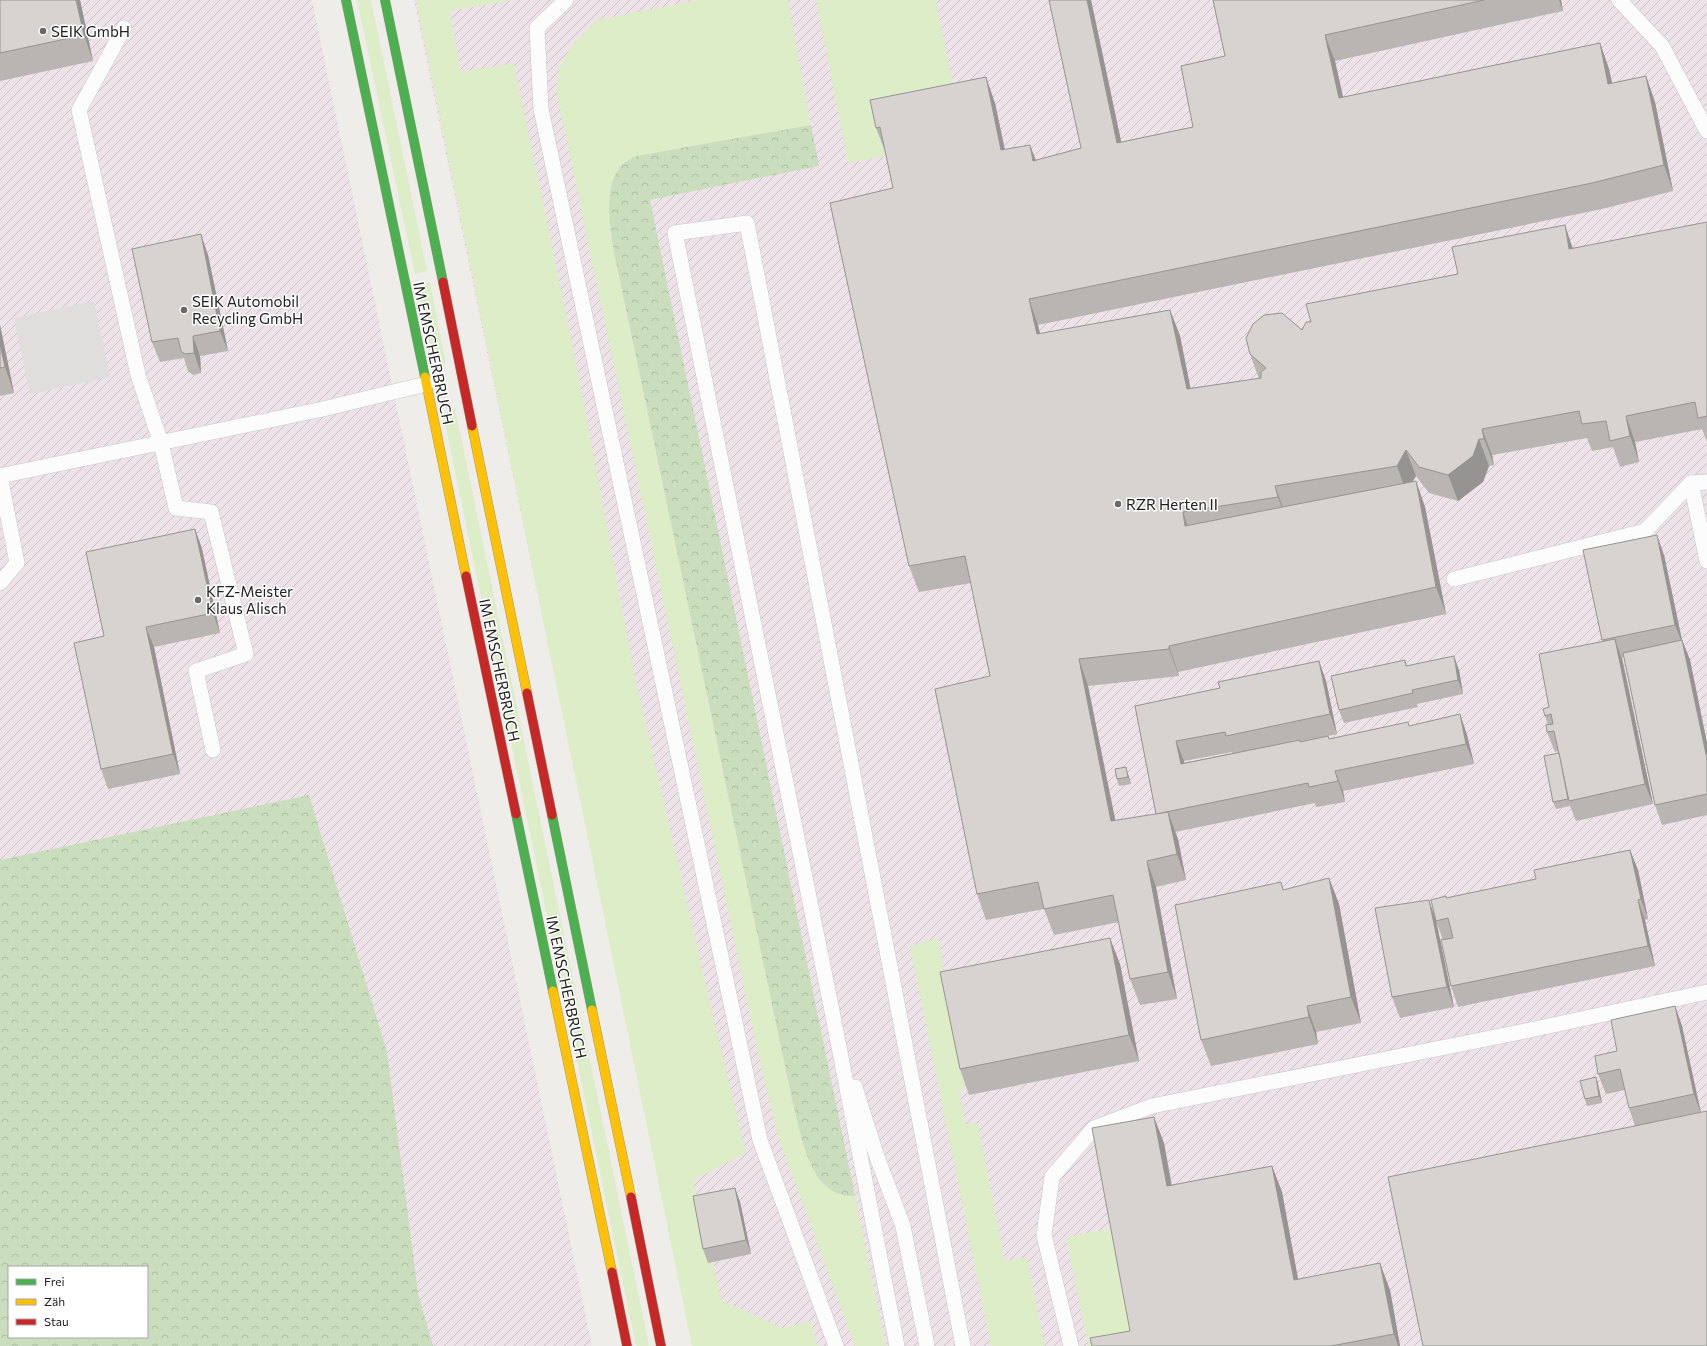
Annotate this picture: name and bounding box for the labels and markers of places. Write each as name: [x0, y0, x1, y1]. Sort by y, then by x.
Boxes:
place label: SEIK GmbH: [51, 22, 130, 40]
marker: SEIK GmbH: [38, 26, 48, 36]
place label: SEIK Automobil Recycling GmbH: [192, 292, 303, 327]
marker: SEIK Automobil Recycling GmbH: [179, 305, 189, 315]
place label: RZR Herten II: [1126, 495, 1218, 513]
marker: RZR Herten II: [1113, 499, 1123, 509]
place label: KFZ-Meister Klaus Alisch: [206, 582, 293, 617]
marker: KFZ-Meister Klaus Alisch: [193, 595, 203, 605]

